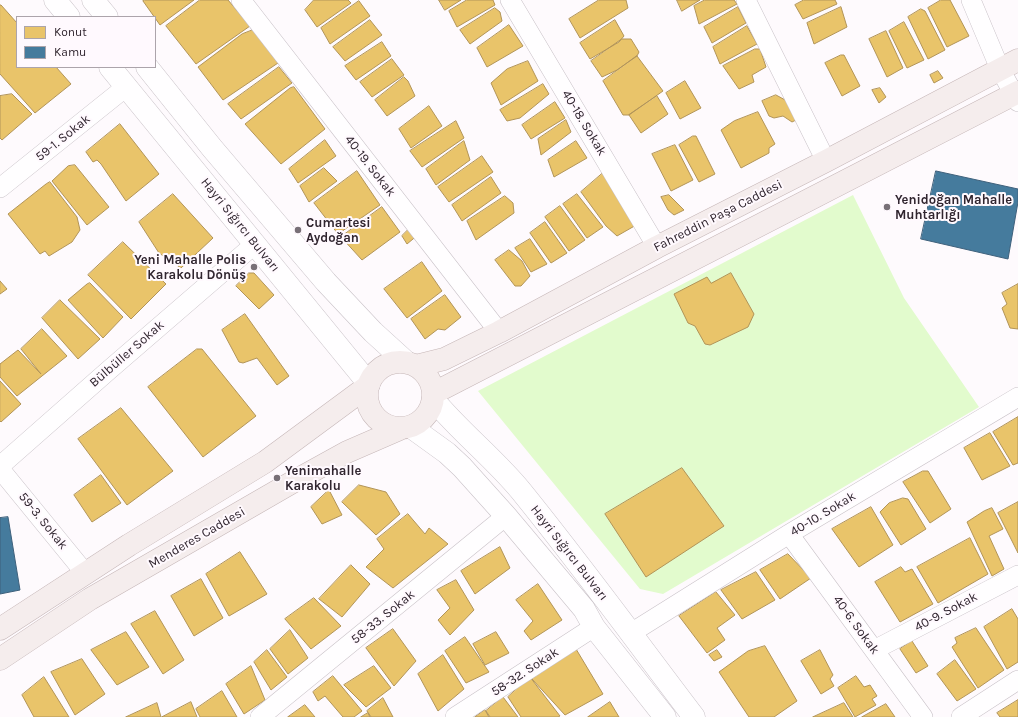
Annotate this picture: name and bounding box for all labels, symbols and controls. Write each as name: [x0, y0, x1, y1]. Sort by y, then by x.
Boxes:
legend: [16, 16, 156, 68]
text: Konut: [54, 25, 87, 39]
text: Kamu: [54, 45, 86, 59]
street label: 40-18. Sokak: [558, 87, 610, 159]
street label: 59-1. Sokak: [32, 111, 94, 165]
street label: 40-19. Sokak: [341, 132, 399, 200]
street label: Hayri Sığırcı Bulvarı: [197, 175, 283, 275]
street label: Fahreddin Paşa Caddesi: [651, 177, 785, 255]
place label: Yenidoğan Mahalle Muhtarlığı: [895, 192, 1012, 223]
marker: Yenidoğan Mahalle Muhtarlığı: [882, 202, 892, 212]
place label: Cumartesi Aydoğan: [306, 215, 371, 246]
marker: Cumartesi Aydoğan: [293, 225, 303, 235]
place label: Yeni Mahalle Polis Karakolu Dönüş: [134, 252, 246, 283]
marker: Yeni Mahalle Polis Karakolu Dönüş: [249, 262, 259, 272]
street label: Bülbüller Sokak: [87, 317, 167, 391]
place label: Yenimahalle Karakolu: [285, 463, 361, 494]
marker: Yenimahalle Karakolu: [272, 473, 282, 483]
street label: 40-10. Sokak: [787, 488, 859, 540]
street label: 59-3. Sokak: [15, 489, 71, 553]
street label: Hayri Sığırcı Bulvarı: [527, 502, 611, 604]
street label: Menderes Caddesi: [146, 504, 248, 572]
street label: 58-33. Sokak: [348, 587, 418, 647]
street label: 40-9. Sokak: [912, 589, 980, 635]
street label: 40-6. Sokak: [829, 592, 883, 658]
street label: 58-32. Sokak: [488, 644, 562, 700]

